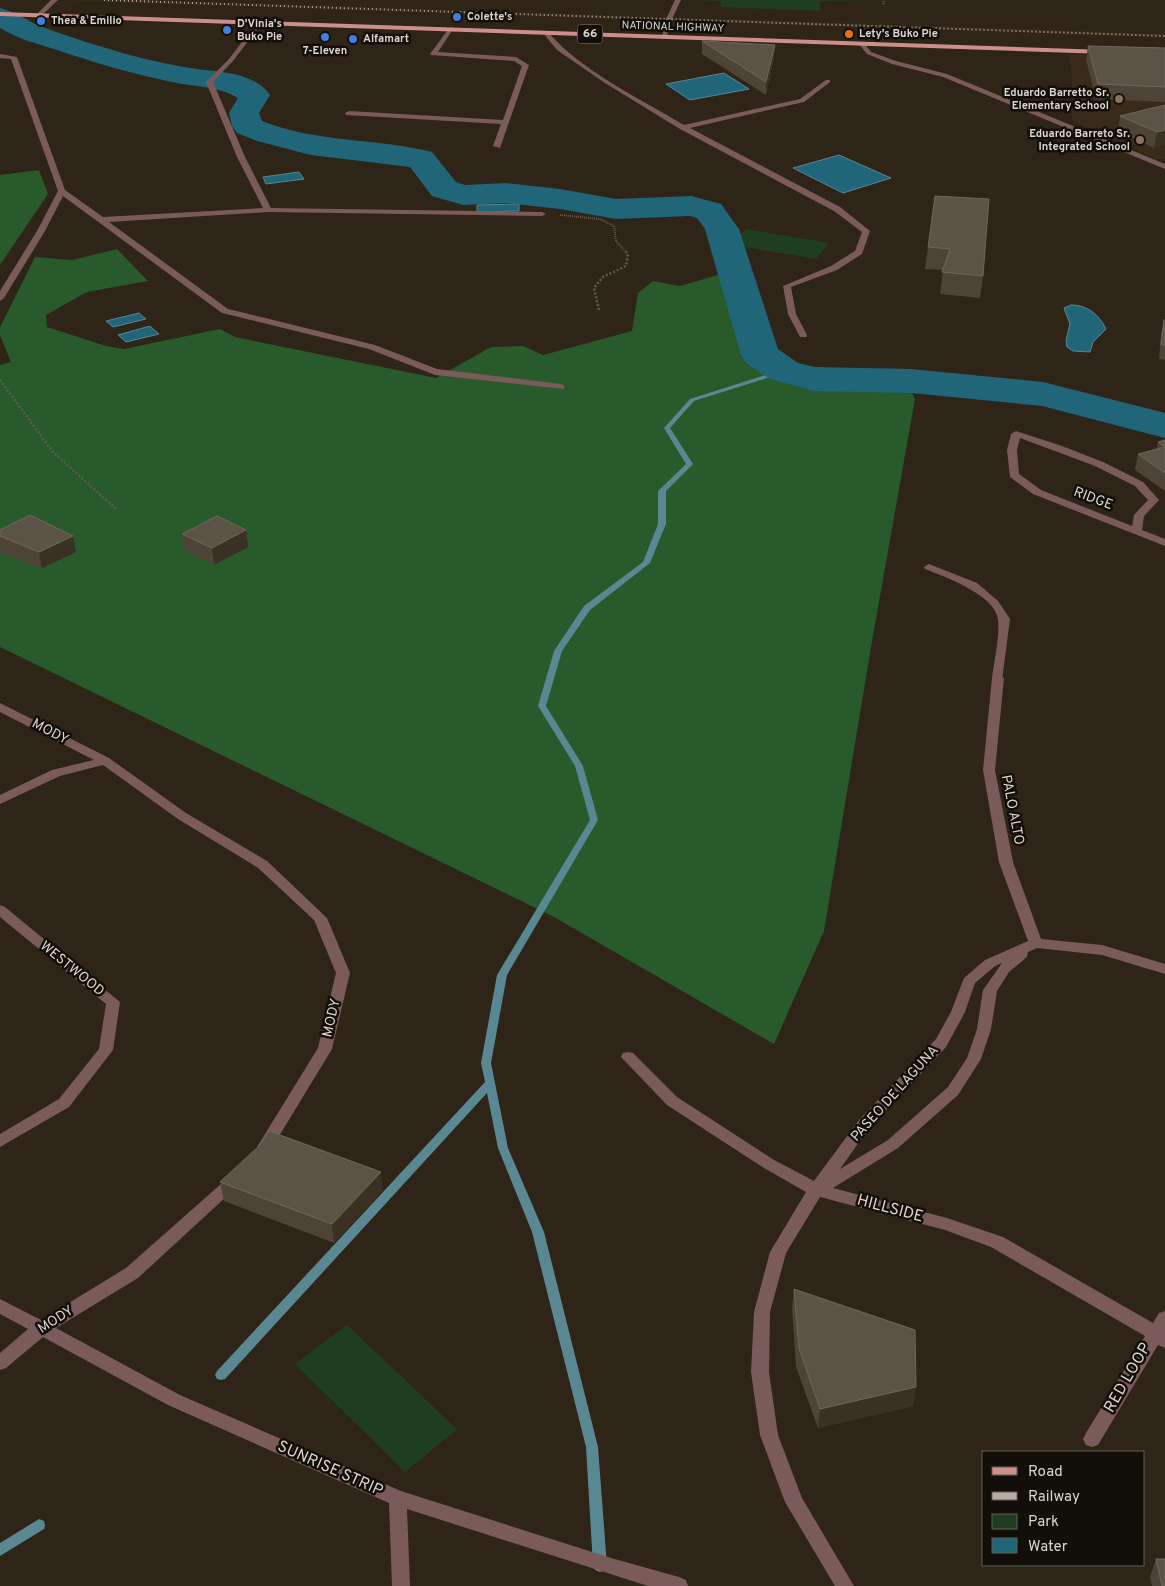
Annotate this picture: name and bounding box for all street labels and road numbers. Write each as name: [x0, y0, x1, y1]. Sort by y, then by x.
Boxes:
street label: NATIONAL HIGHWAY: [621, 18, 725, 36]
road number: 66: [578, 24, 602, 44]
street label: RIDGE: [1071, 484, 1115, 514]
street label: MODY: [29, 715, 71, 749]
street label: PALO ALTO: [997, 773, 1027, 847]
street label: WESTWOOD: [36, 938, 108, 1000]
street label: MODY: [319, 997, 345, 1039]
street label: PASEO DE LAGUNA: [847, 1043, 943, 1145]
street label: HILLSIDE: [855, 1191, 925, 1227]
street label: MODY: [35, 1302, 77, 1338]
street label: RED LOOP: [1100, 1340, 1156, 1416]
street label: SUNRISE STRIP: [274, 1437, 386, 1501]

